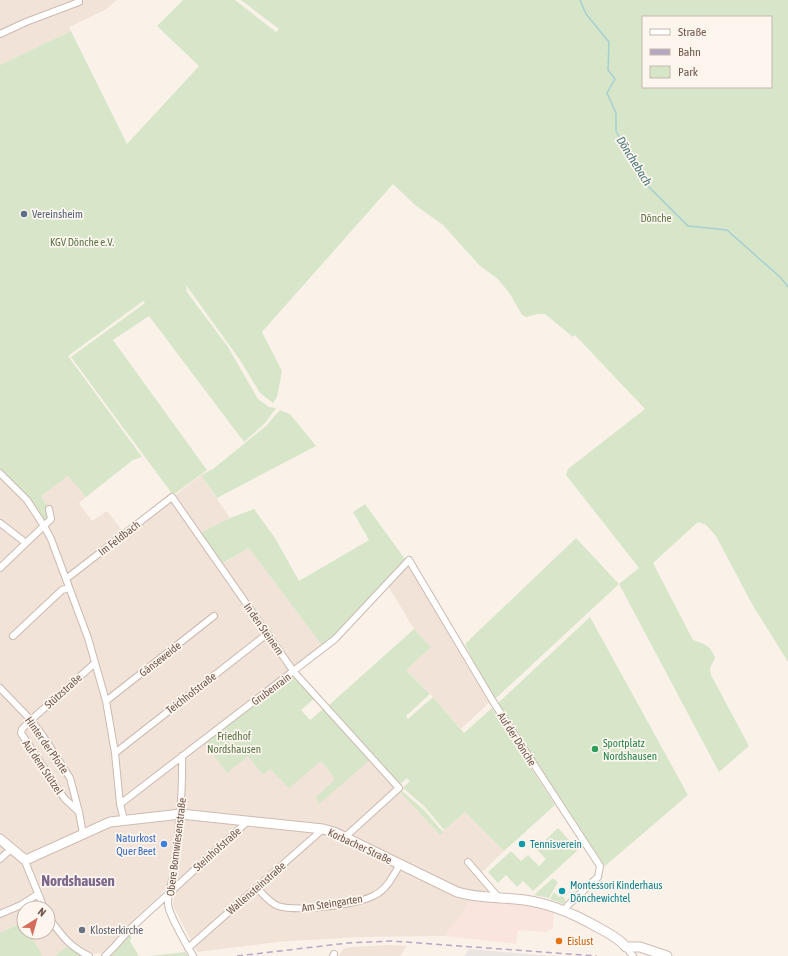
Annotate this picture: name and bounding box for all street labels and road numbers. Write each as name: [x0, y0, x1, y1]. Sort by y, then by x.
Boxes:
street label: Im Feldbach: [96, 518, 142, 558]
street label: In den Steinern: [242, 601, 286, 657]
street label: Gänseweide: [137, 639, 183, 679]
street label: Teichhofstraße: [164, 670, 218, 716]
street label: Grubenrain: [249, 670, 293, 708]
street label: Stützstraße: [42, 671, 84, 711]
street label: Auf der Dönche: [495, 710, 539, 768]
street label: Hinter der Pforte: [23, 714, 71, 776]
street label: Auf dem Stützel: [20, 738, 66, 796]
street label: Obere Bornwiesenstraße: [164, 797, 188, 897]
street label: Steinhofstraße: [191, 825, 243, 873]
street label: Korbacher Straße: [326, 826, 394, 866]
street label: Wallensteinstraße: [224, 859, 288, 917]
street label: Am Steingarten: [301, 892, 363, 914]

